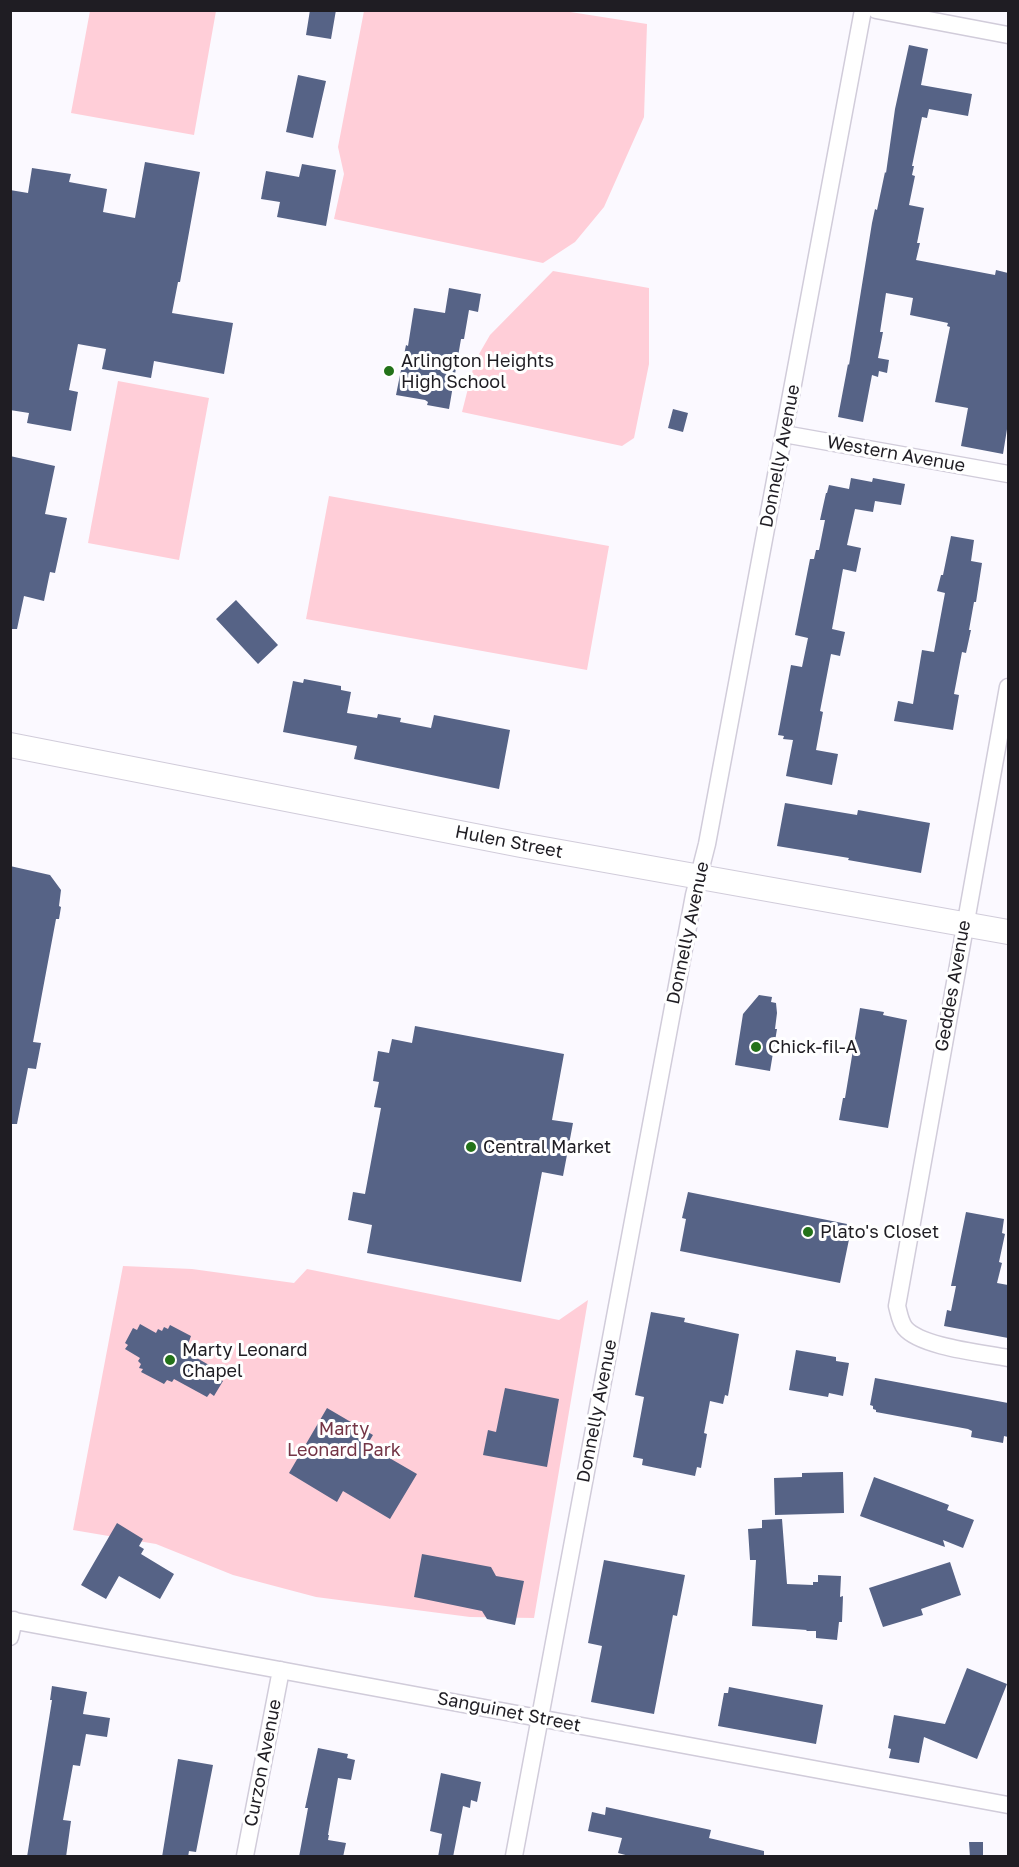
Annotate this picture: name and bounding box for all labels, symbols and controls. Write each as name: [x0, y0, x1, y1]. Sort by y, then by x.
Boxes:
place label: Arlington Heights High School: [401, 350, 554, 392]
marker: Arlington Heights High School: [382, 364, 396, 378]
street label: Donnelly Avenue: [756, 383, 804, 529]
street label: Western Avenue: [825, 431, 967, 477]
street label: Hulen Street: [453, 821, 565, 863]
street label: Donnelly Avenue: [662, 860, 714, 1006]
street label: Geddes Avenue: [931, 918, 975, 1054]
place label: Chick-fil-A: [768, 1036, 858, 1058]
marker: Chick-fil-A: [749, 1040, 763, 1054]
place label: Central Market: [483, 1136, 611, 1158]
marker: Central Market: [464, 1140, 478, 1154]
place label: Plato's Closet: [820, 1221, 939, 1243]
marker: Plato's Closet: [801, 1225, 815, 1239]
street label: Donnelly Avenue: [573, 1338, 621, 1484]
place label: Marty Leonard Chapel: [182, 1339, 308, 1382]
marker: Marty Leonard Chapel: [163, 1353, 177, 1367]
park label: Marty Leonard Park: [287, 1418, 401, 1460]
street label: Sanguinet Street: [435, 1687, 583, 1737]
street label: Curzon Avenue: [240, 1697, 286, 1829]

